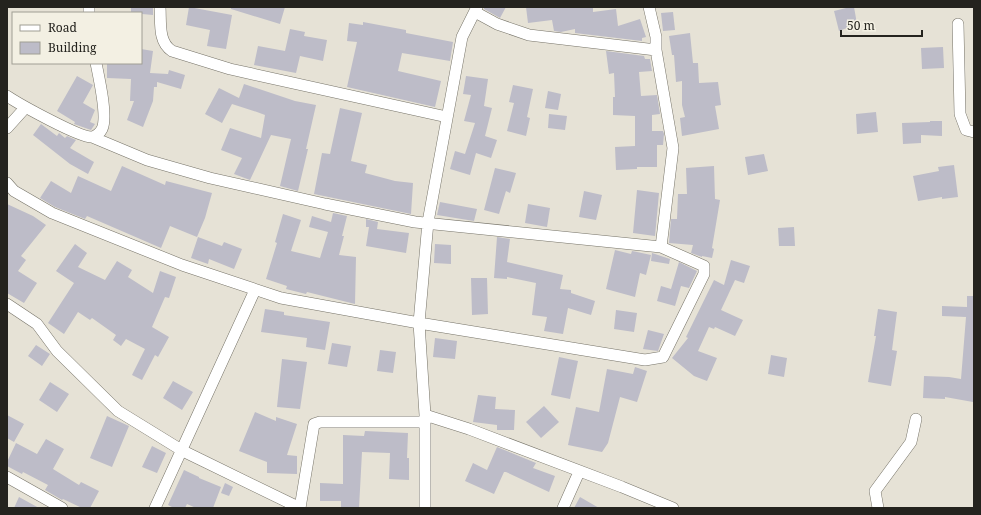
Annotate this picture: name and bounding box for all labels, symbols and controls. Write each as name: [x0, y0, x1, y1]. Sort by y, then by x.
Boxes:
legend: [12, 12, 142, 64]
scale bar: [841, 12, 922, 38]
text: 50 m: [847, 17, 875, 34]
text: Road: [48, 19, 78, 36]
text: Building: [48, 39, 97, 56]

